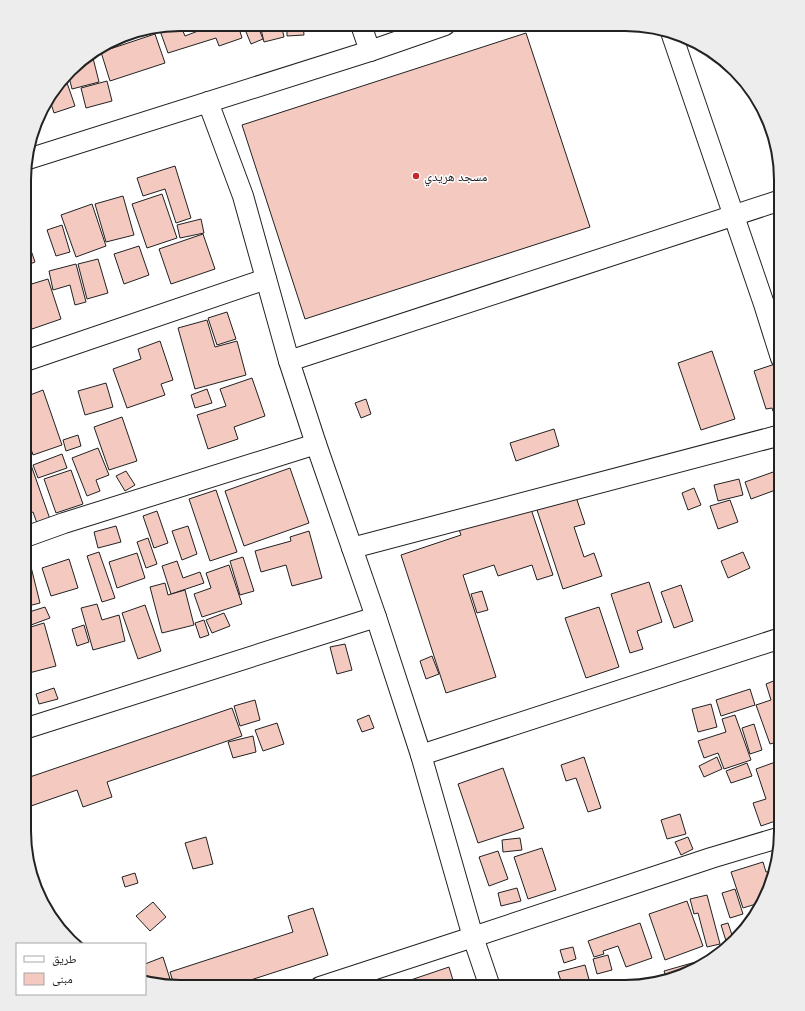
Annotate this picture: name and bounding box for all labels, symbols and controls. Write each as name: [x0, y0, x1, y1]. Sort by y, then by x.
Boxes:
place label: مسجد هريدي: [424, 169, 488, 187]
marker: مسجد هريدي: [411, 171, 421, 181]
legend: [16, 943, 146, 995]
text: طريق: [52, 952, 77, 966]
text: مبنى: [52, 972, 73, 986]

